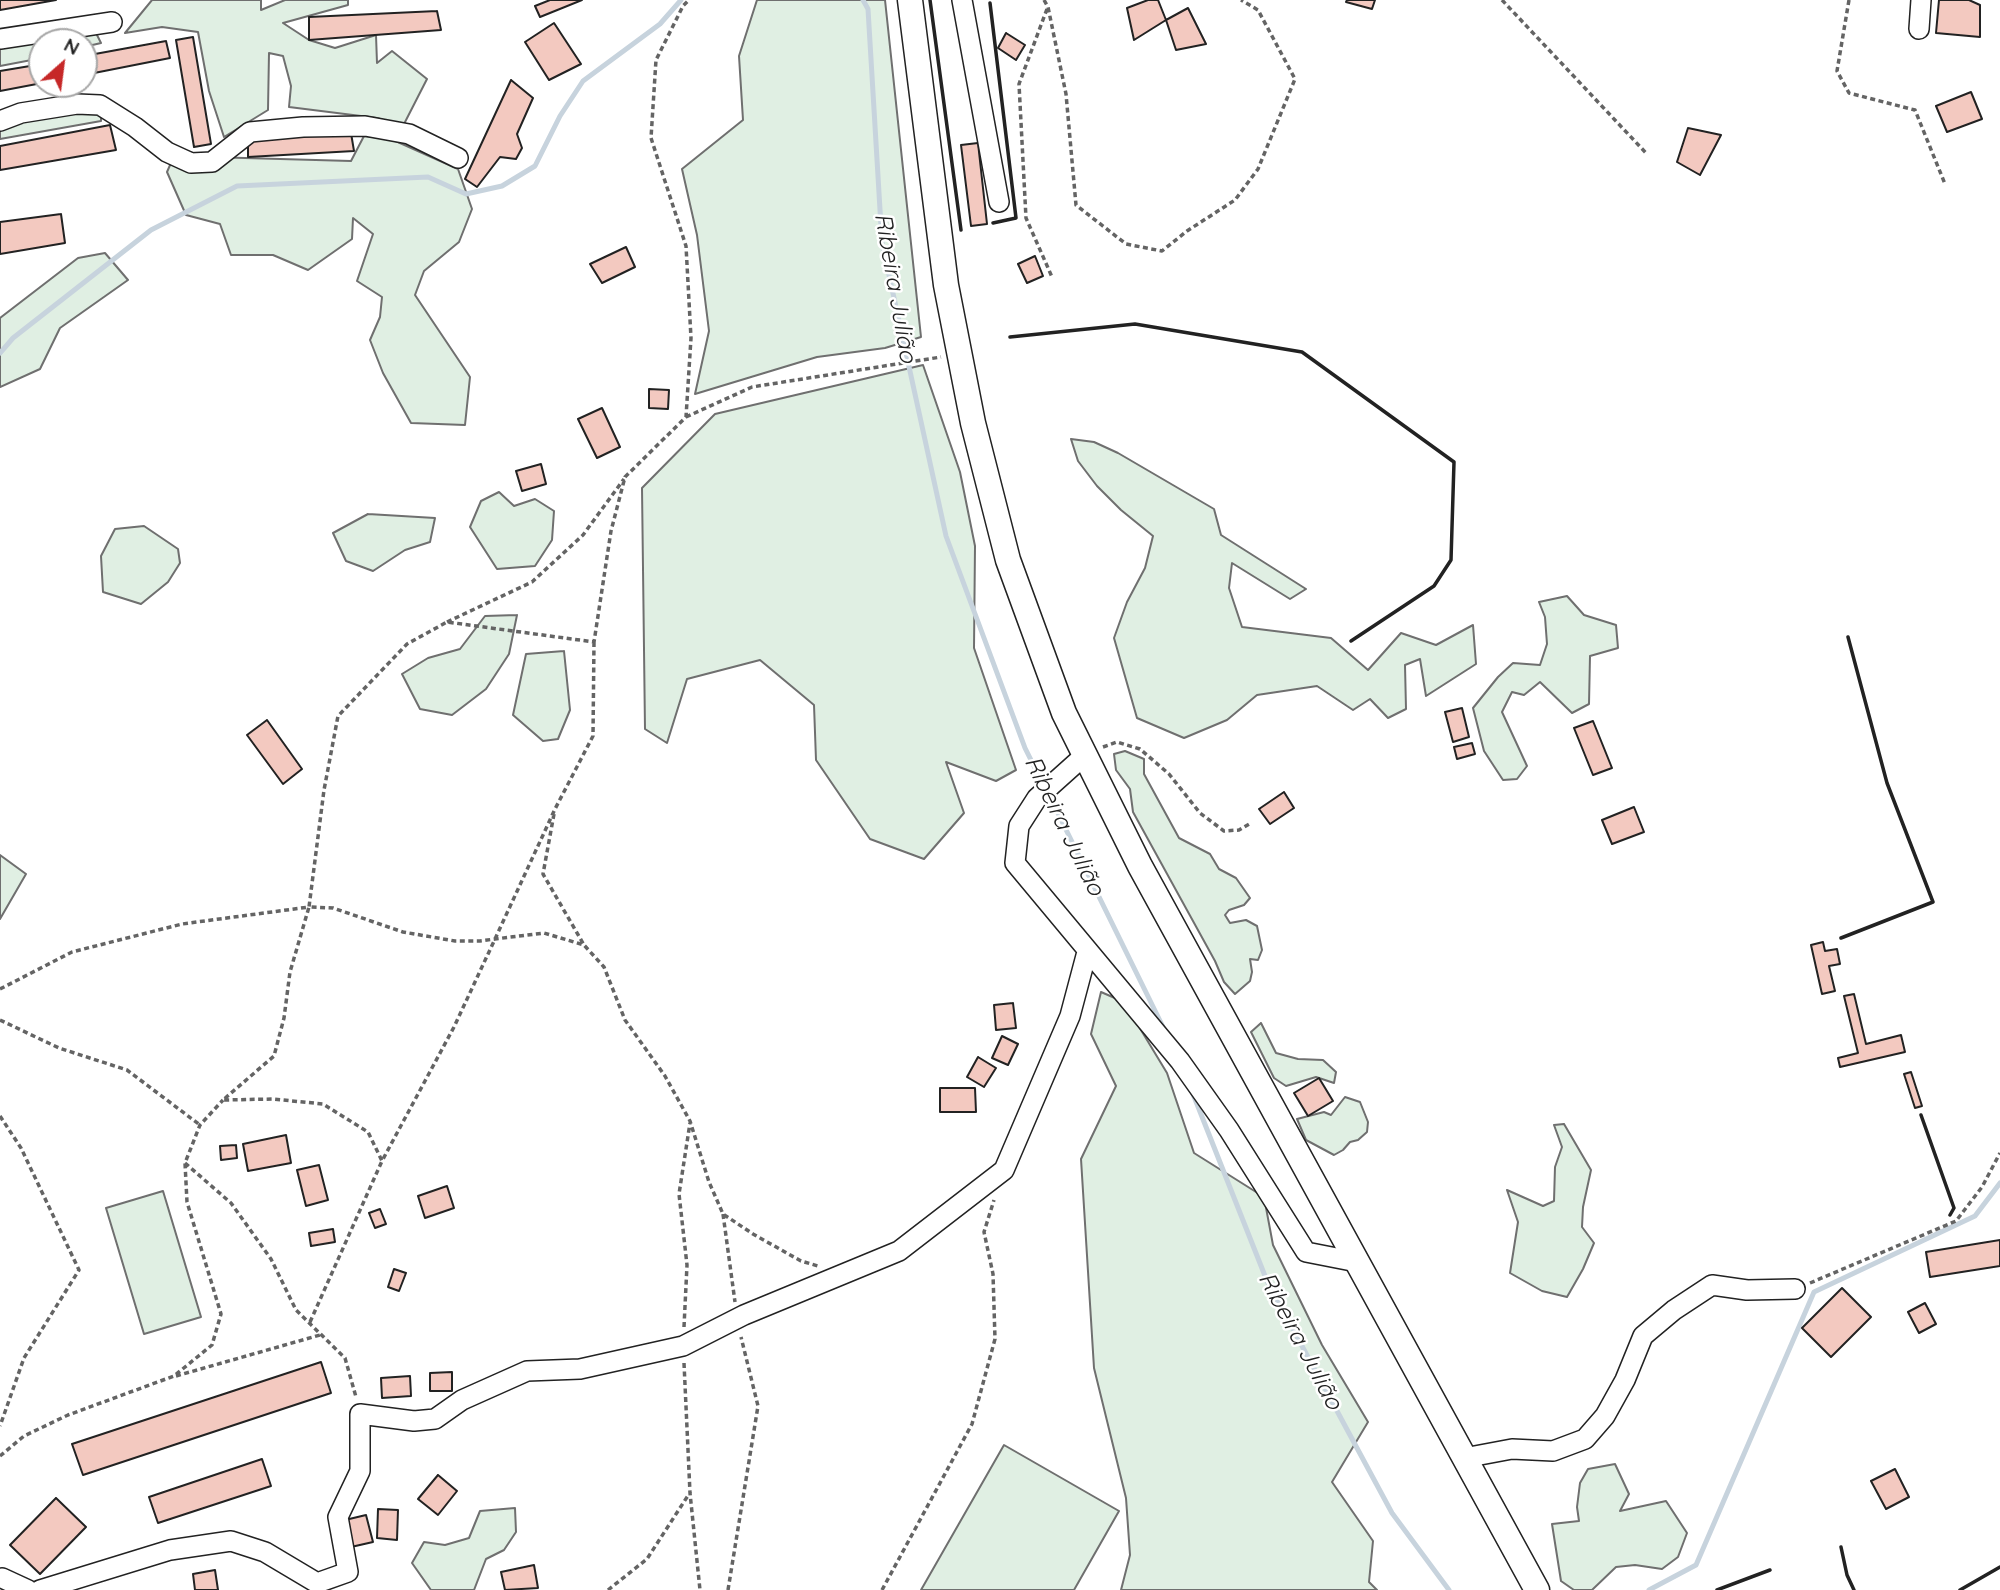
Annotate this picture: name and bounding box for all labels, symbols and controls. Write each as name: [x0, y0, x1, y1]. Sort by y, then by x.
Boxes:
north arrow: [28, 28, 98, 98]
text: N: [60, 32, 84, 60]
water label: Ribeira Julião: [868, 211, 922, 365]
water label: Ribeira Julião: [1018, 752, 1110, 900]
water label: Ribeira Julião: [1252, 1267, 1348, 1415]

